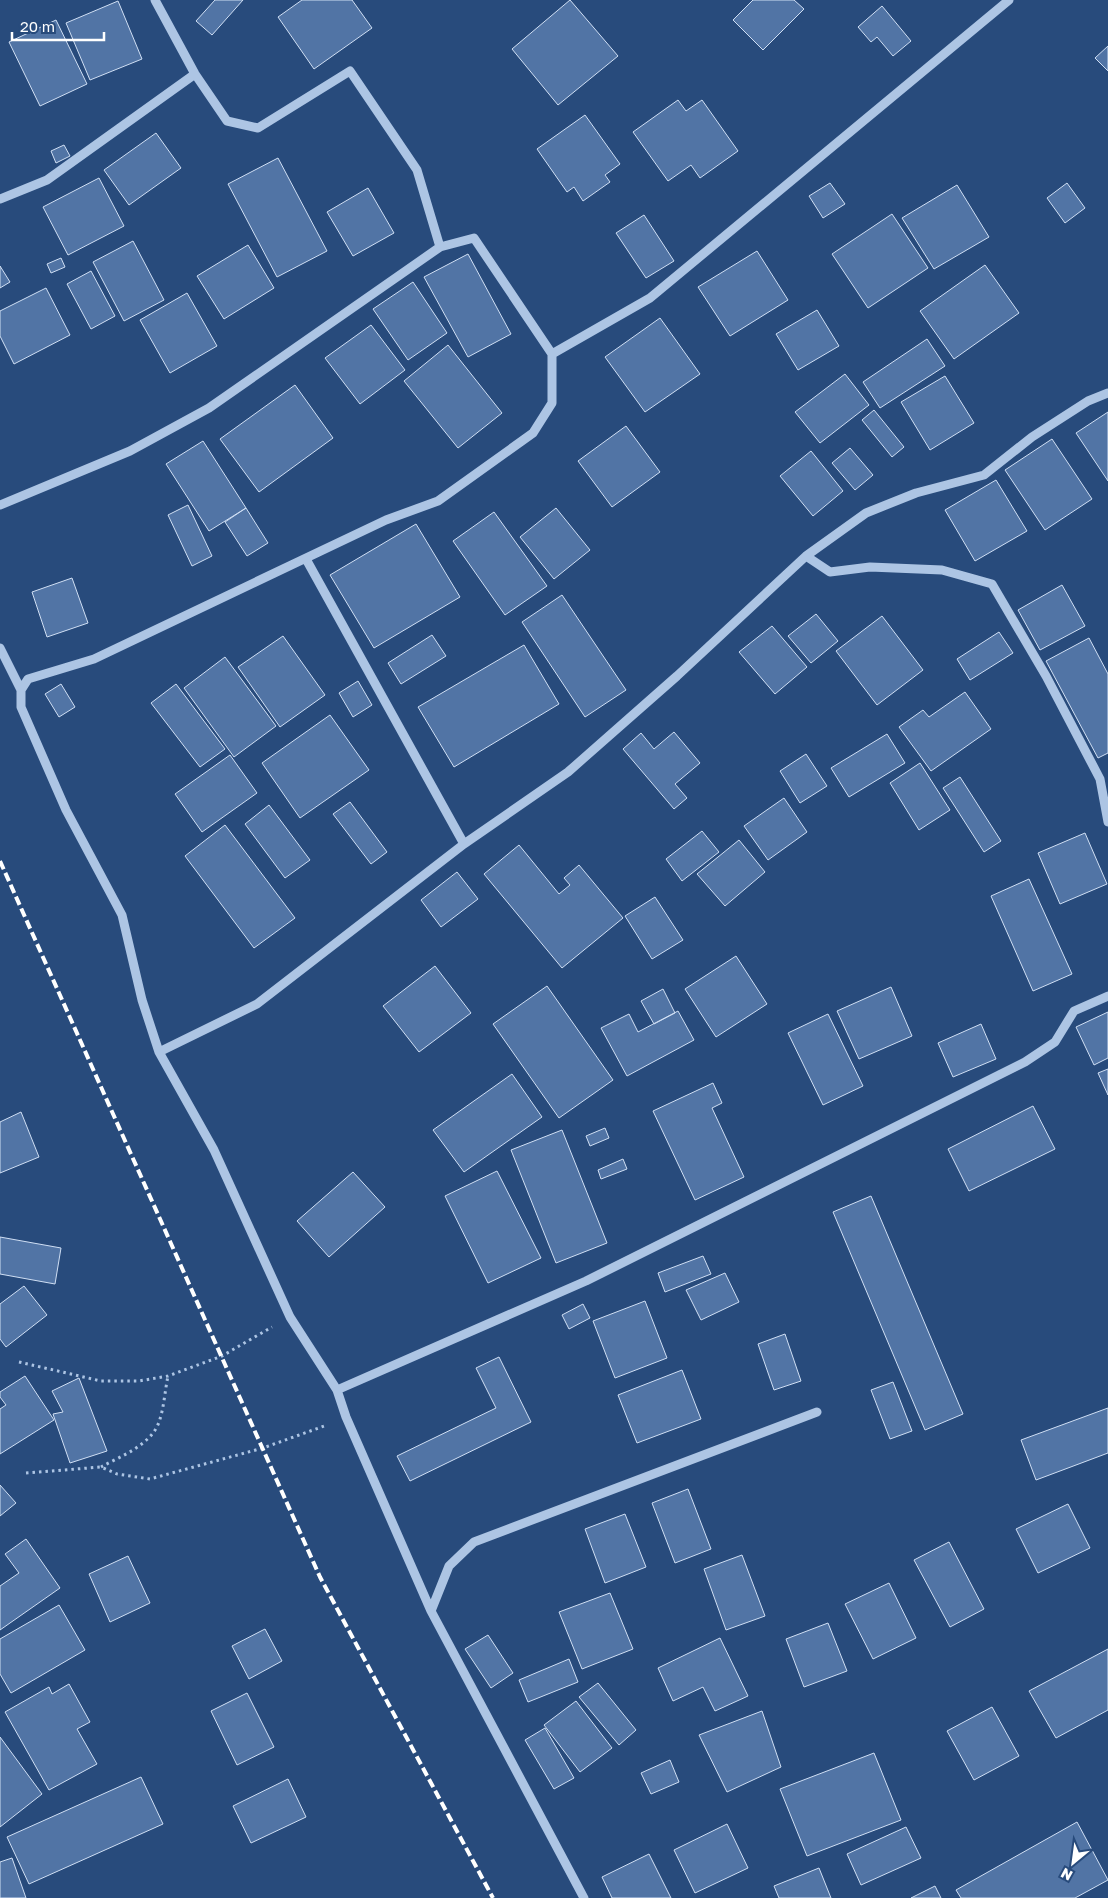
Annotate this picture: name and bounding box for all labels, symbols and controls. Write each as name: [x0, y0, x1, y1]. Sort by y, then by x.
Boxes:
scale bar: [12, 10, 105, 42]
text: 20 m: [20, 17, 55, 35]
north arrow: [1048, 1838, 1098, 1888]
text: N: [1058, 1865, 1075, 1885]

